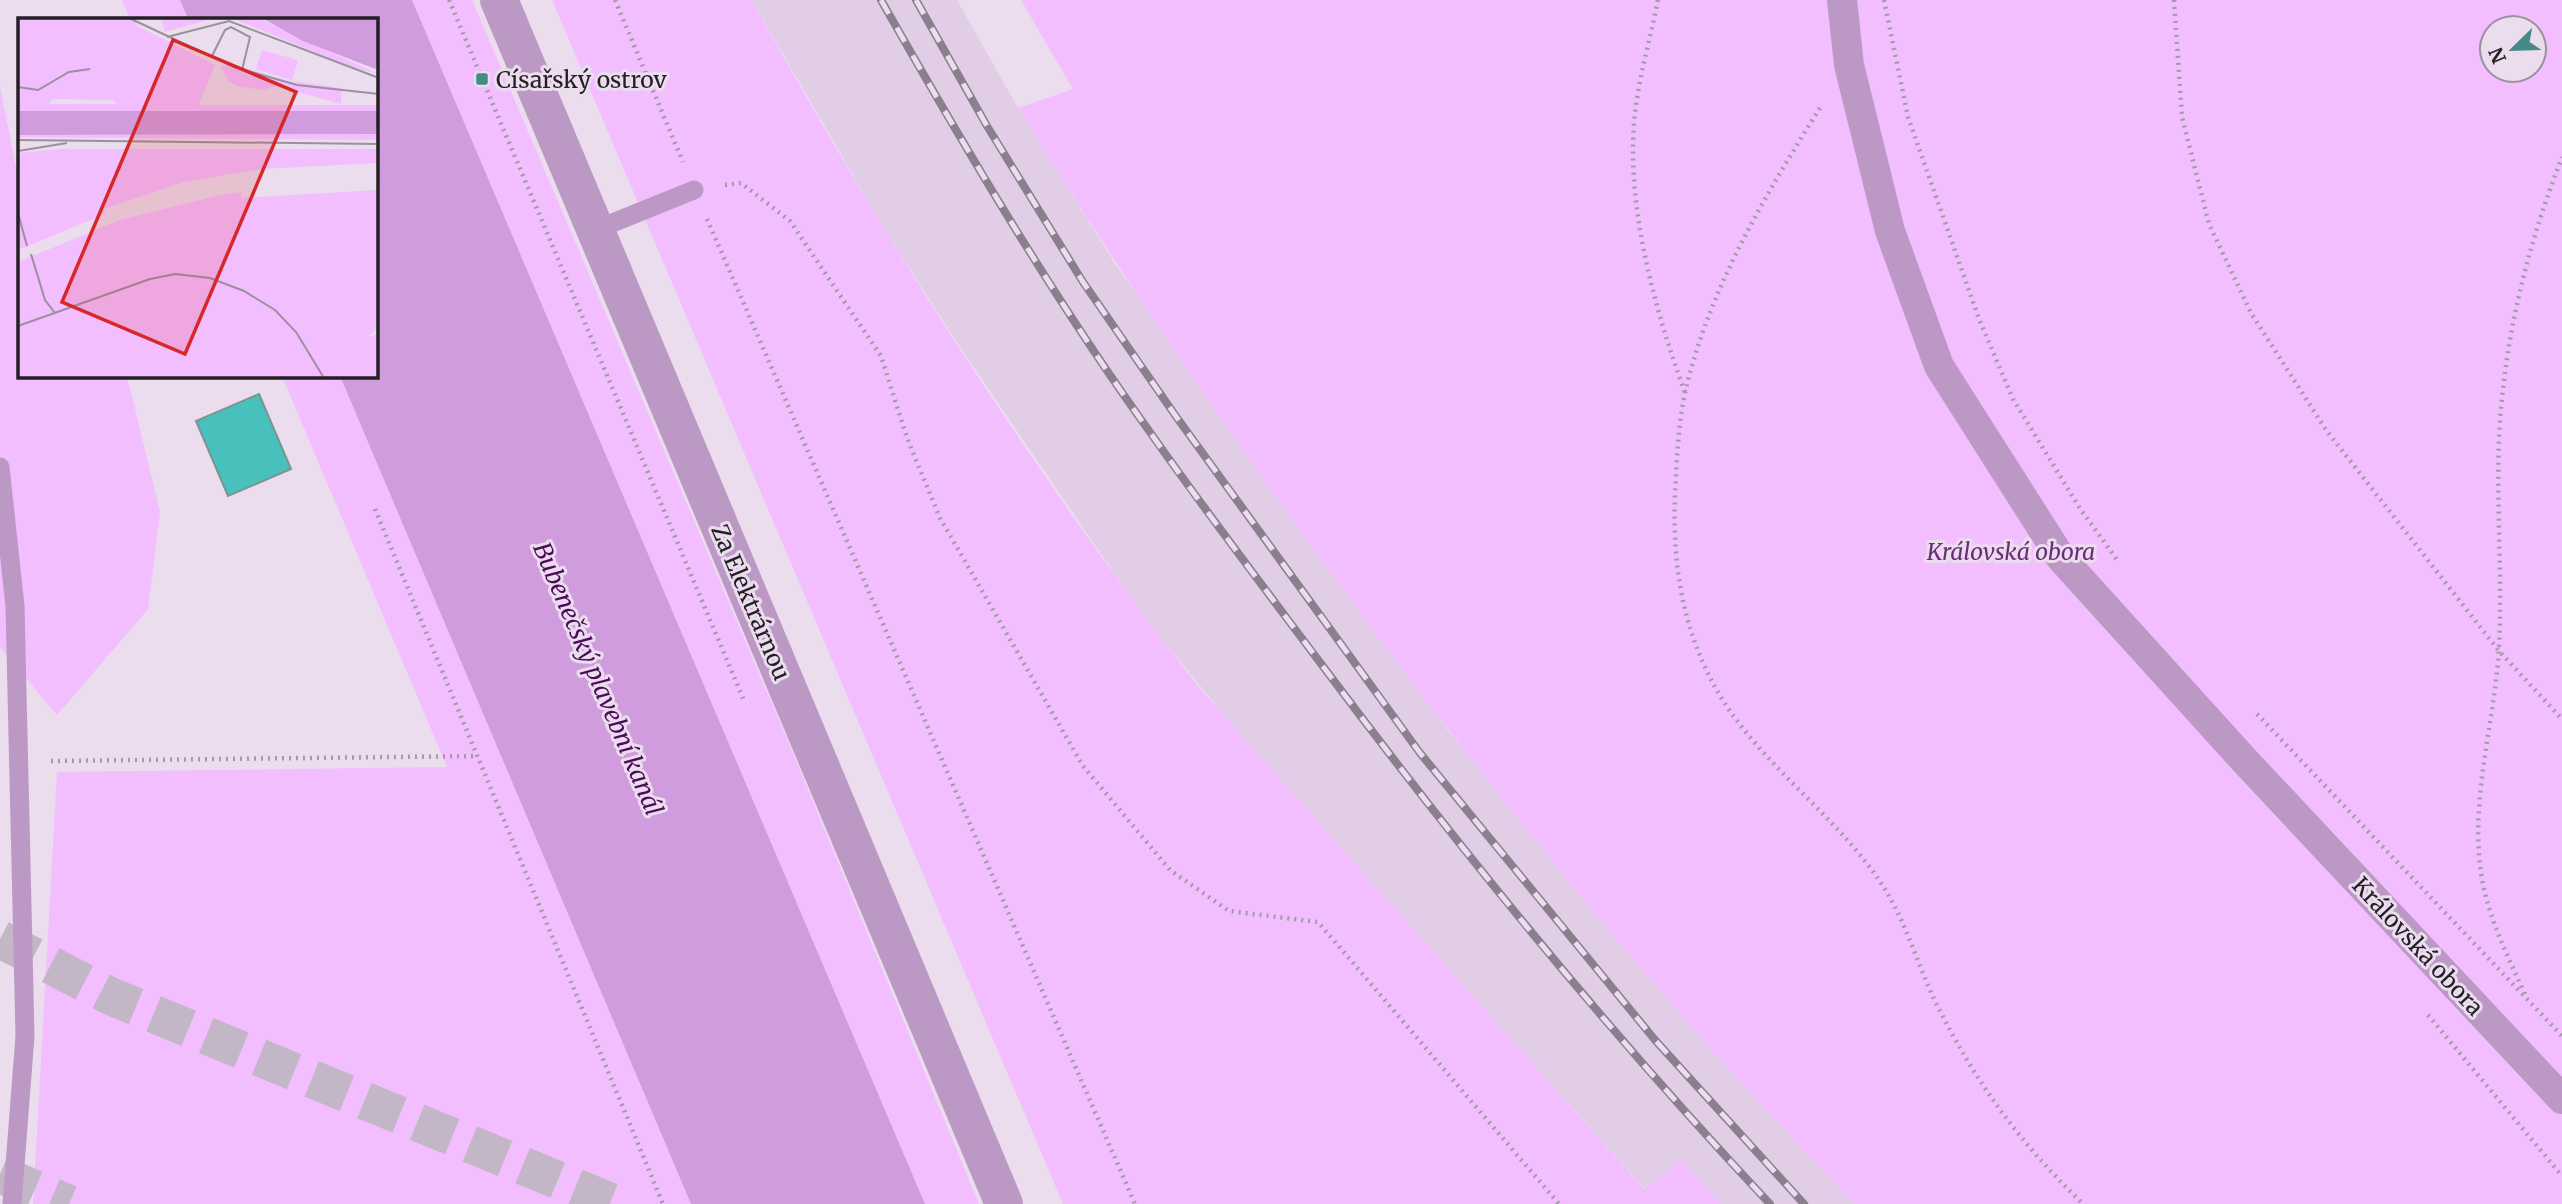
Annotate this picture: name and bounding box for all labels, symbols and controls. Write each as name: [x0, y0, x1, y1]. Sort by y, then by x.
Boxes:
north arrow: [2478, 14, 2548, 84]
inset map: [18, 18, 378, 378]
text: N: [2483, 44, 2511, 67]
place label: Císařský ostrov: [496, 65, 667, 94]
marker: Císařský ostrov: [474, 71, 490, 87]
street label: Za Elektrárnou: [705, 520, 797, 684]
park label: Královská obora: [1926, 537, 2095, 566]
water label: Bubenečský plavební kanál: [526, 538, 670, 820]
street label: Královská obora: [2346, 871, 2490, 1021]

